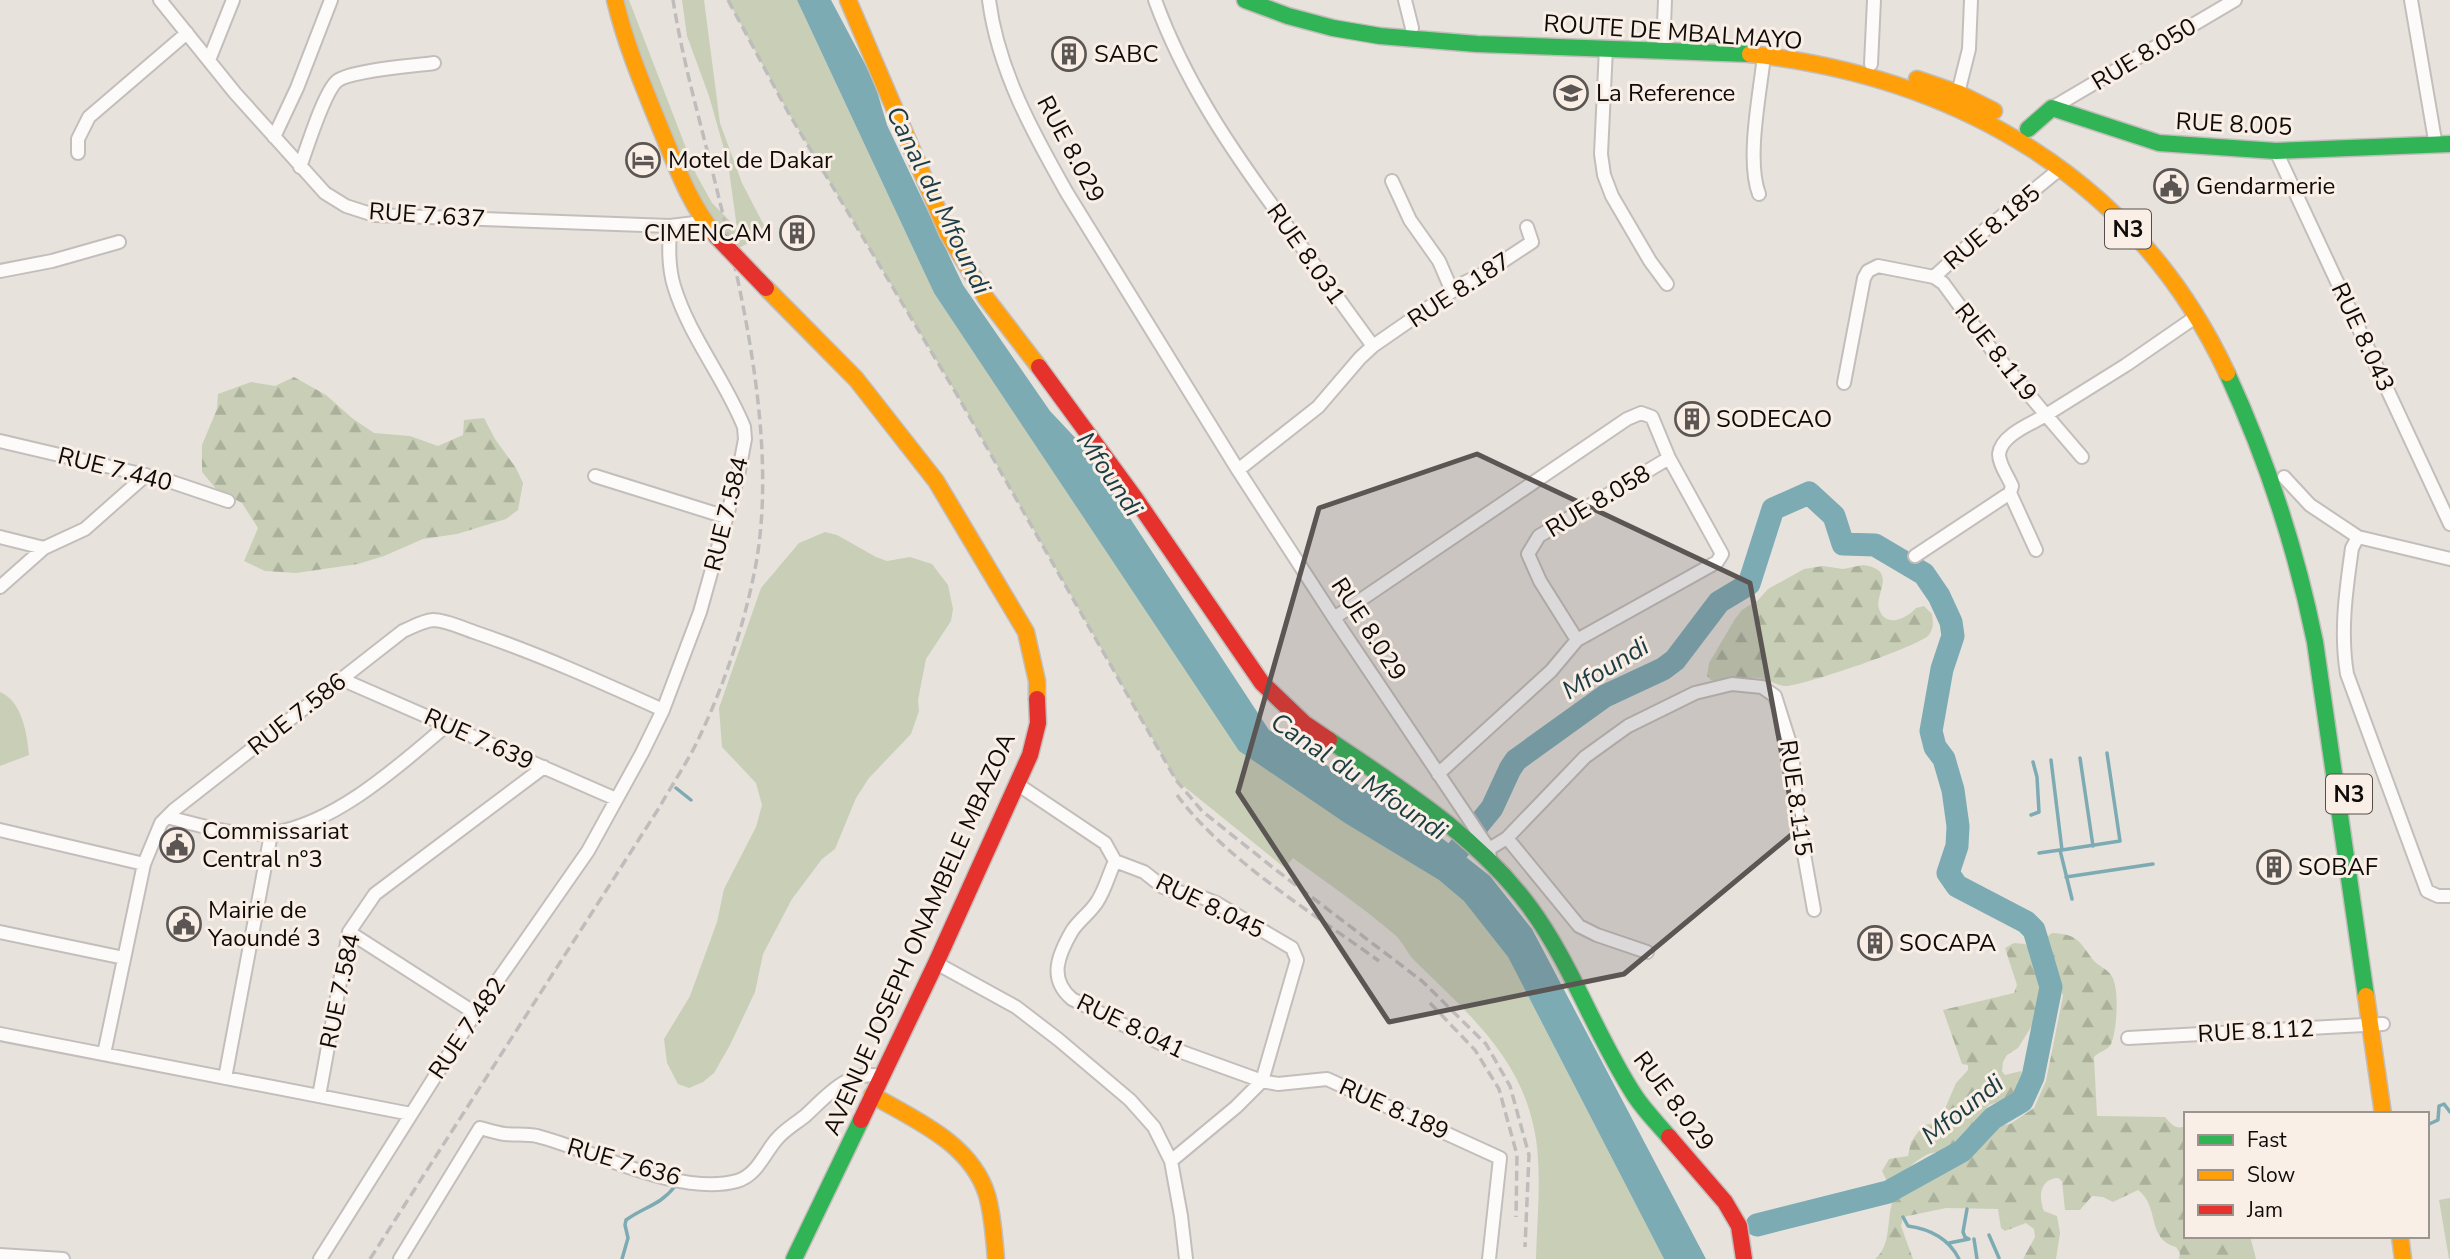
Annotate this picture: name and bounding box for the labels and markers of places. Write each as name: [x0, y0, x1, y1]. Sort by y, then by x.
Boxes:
building icon: SABC: [1050, 35, 1088, 73]
place label: SABC: [1094, 38, 1159, 70]
school or university icon: La Reference: [1552, 74, 1590, 112]
place label: La Reference: [1596, 77, 1735, 109]
hotel icon: Motel de Dakar: [624, 141, 662, 179]
place label: Motel de Dakar: [668, 144, 833, 176]
public building icon: Gendarmerie: [2152, 167, 2190, 205]
place label: Gendarmerie: [2196, 170, 2335, 202]
building icon: CIMENCAM: [778, 214, 816, 252]
place label: CIMENCAM: [644, 217, 772, 249]
building icon: SODECAO: [1673, 400, 1711, 438]
place label: SODECAO: [1716, 403, 1832, 435]
place label: Commissariat Central n°3: [202, 815, 349, 875]
public building icon: Commissariat Central n°3: [158, 826, 196, 864]
building icon: SOBAF: [2255, 848, 2293, 886]
place label: SOBAF: [2298, 851, 2378, 883]
place label: Mairie de Yaoundé 3: [207, 894, 321, 954]
public building icon: Mairie de Yaoundé 3: [165, 905, 203, 943]
building icon: SOCAPA: [1856, 924, 1894, 962]
place label: SOCAPA: [1899, 927, 1997, 959]

